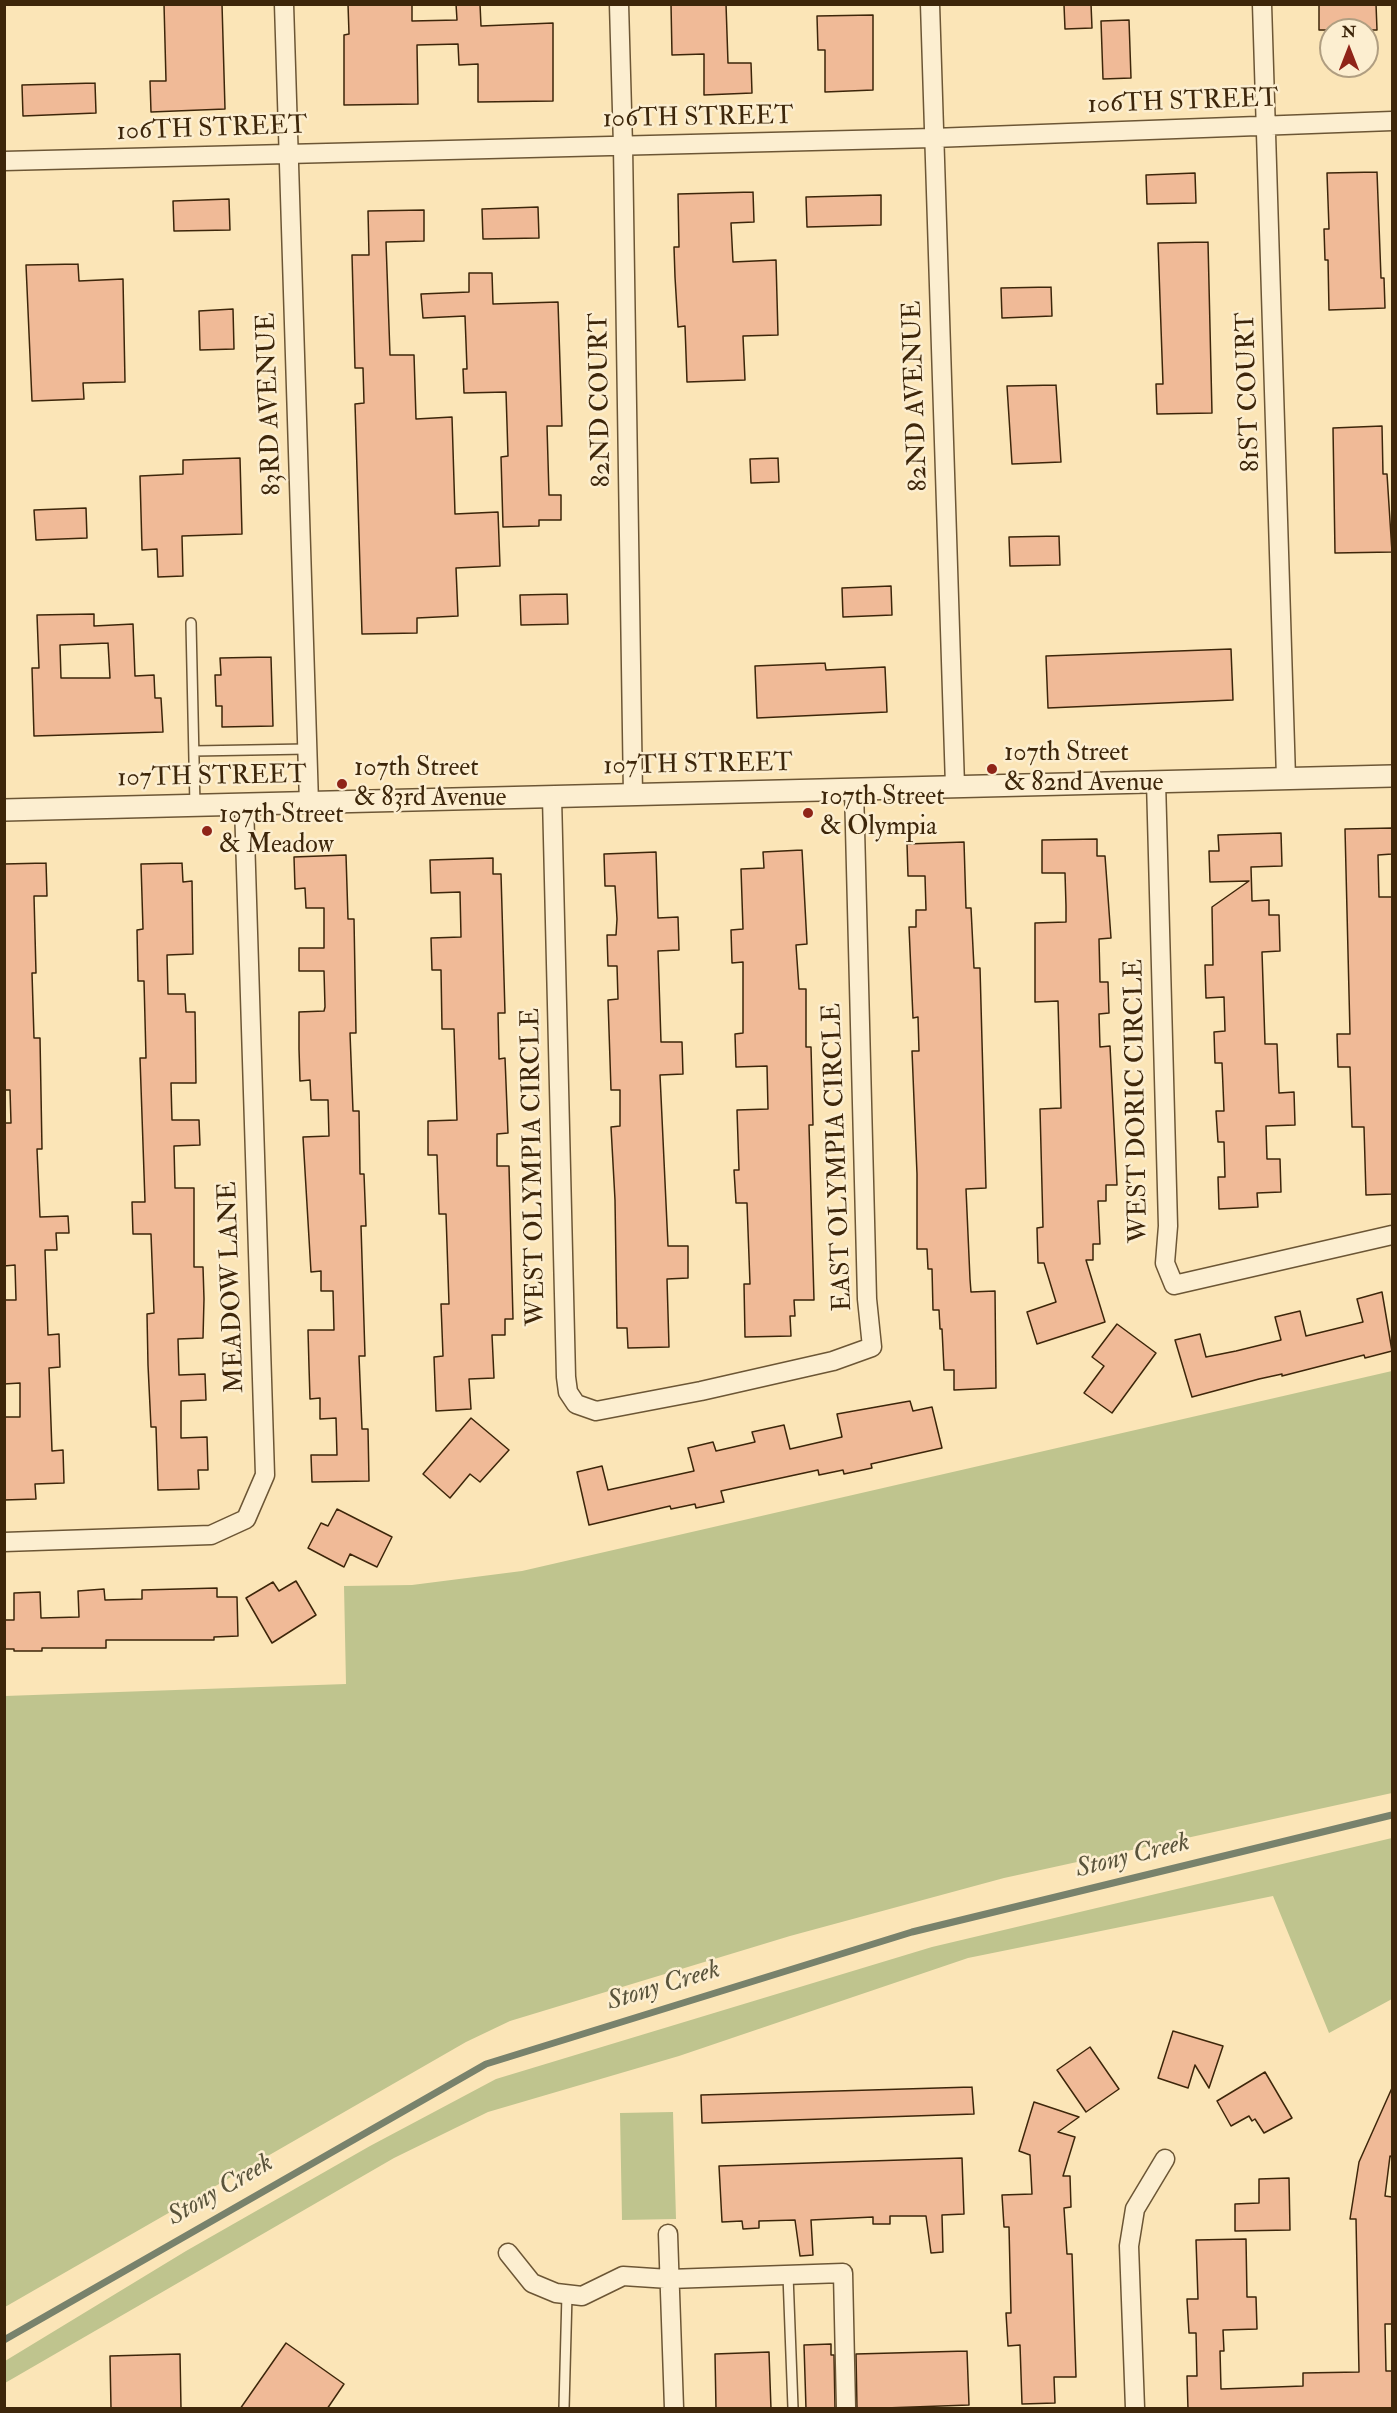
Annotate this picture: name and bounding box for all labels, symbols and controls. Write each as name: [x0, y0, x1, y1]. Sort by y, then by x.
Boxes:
north arrow: [1319, 18, 1379, 78]
text: N: [1342, 22, 1356, 42]
street label: 106TH STREET: [1087, 84, 1279, 122]
street label: 106TH STREET: [602, 102, 794, 136]
street label: 106TH STREET: [116, 111, 308, 149]
street label: 82ND AVENUE: [898, 300, 936, 492]
street label: 83RD AVENUE: [252, 312, 290, 496]
street label: 81ST COURT: [1232, 312, 1268, 472]
street label: 82ND COURT: [585, 313, 619, 487]
place label: 107th Street & 82nd Avenue: [1004, 738, 1163, 800]
street label: 107TH STREET: [603, 749, 793, 783]
place label: 107th Street & 83rd Avenue: [354, 753, 506, 814]
street label: 107TH STREET: [117, 761, 307, 795]
marker: 107th Street & 82nd Avenue: [985, 762, 999, 776]
marker: 107th Street & 83rd Avenue: [335, 777, 349, 791]
place label: 107th Street & Olympia: [820, 782, 945, 844]
place label: 107th Street & Meadow: [219, 800, 344, 862]
marker: 107th Street & Olympia: [801, 806, 815, 820]
marker: 107th Street & Meadow: [200, 824, 214, 838]
street label: WEST DORIC CIRCLE: [1120, 959, 1156, 1243]
street label: EAST OLYMPIA CIRCLE: [818, 1002, 860, 1312]
street label: WEST OLYMPIA CIRCLE: [517, 1008, 553, 1326]
street label: MEADOW LANE: [214, 1181, 252, 1393]
water label: Stony Creek: [1073, 1827, 1193, 1887]
water label: Stony Creek: [604, 1954, 724, 2020]
water label: Stony Creek: [162, 2148, 280, 2234]

